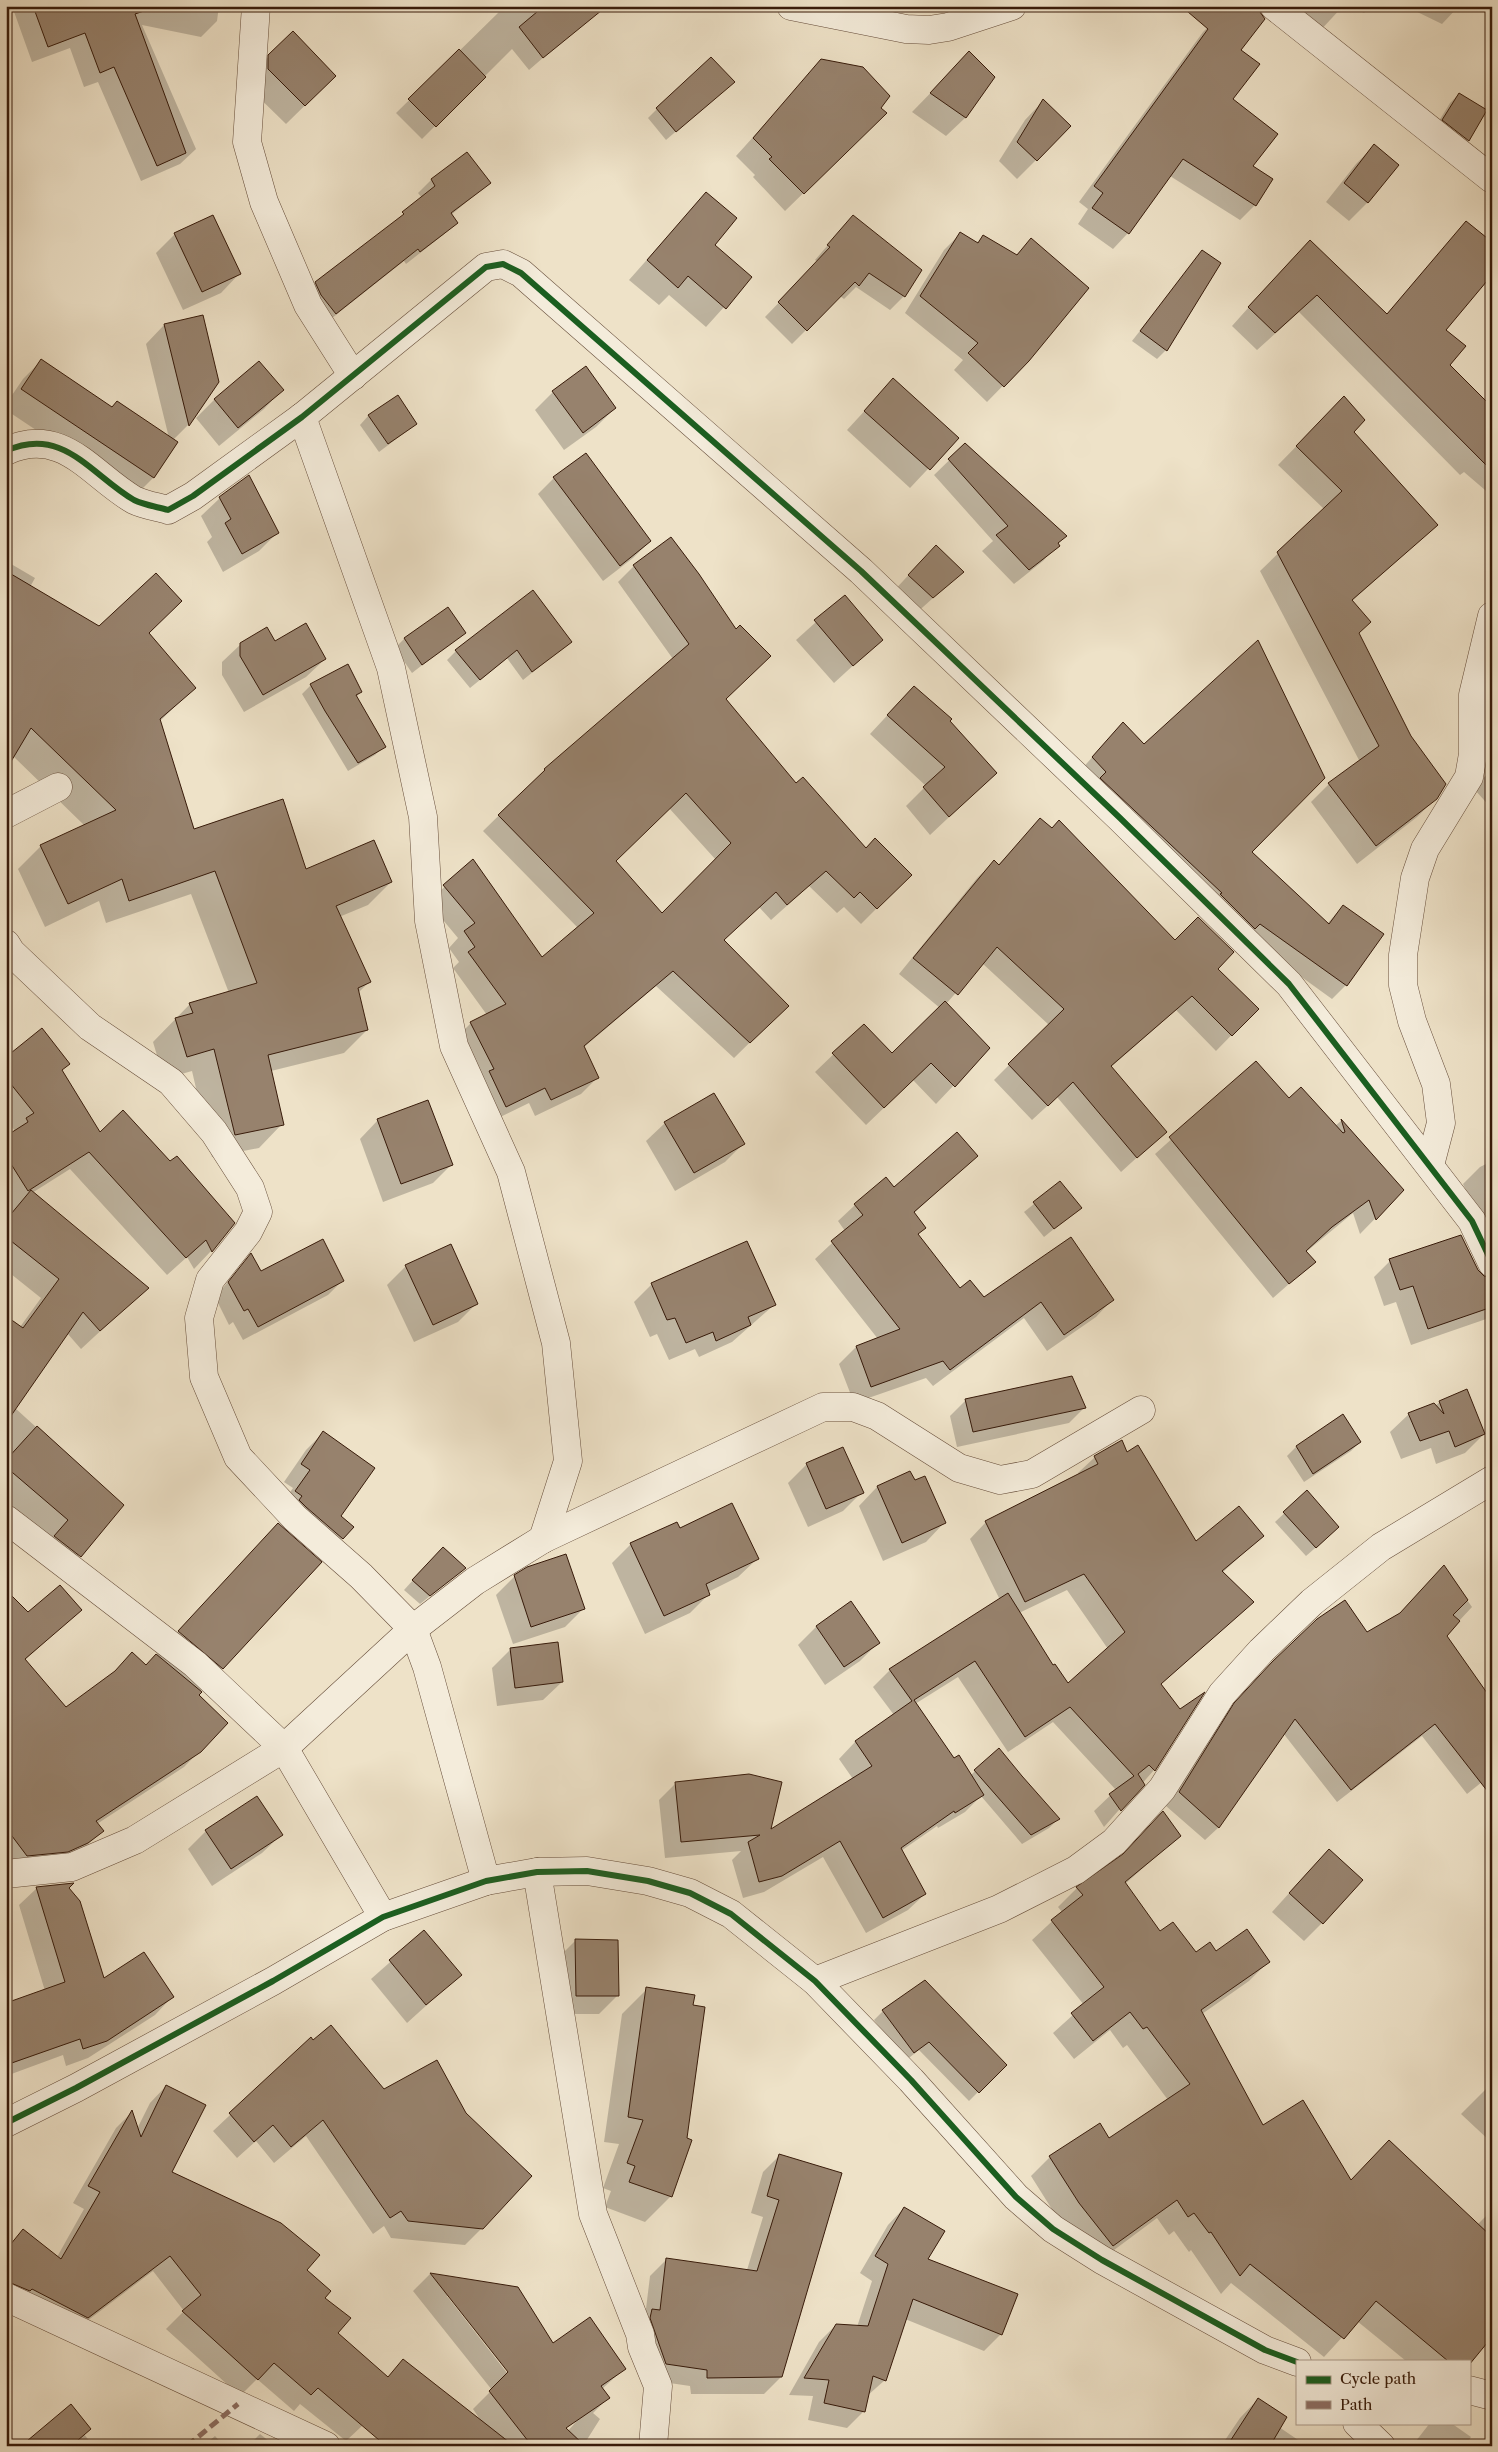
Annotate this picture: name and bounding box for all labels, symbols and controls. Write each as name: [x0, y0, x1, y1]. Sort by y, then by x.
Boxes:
legend: [1296, 2360, 1470, 2424]
text: Cycle path: [1340, 2369, 1417, 2388]
text: Path: [1340, 2395, 1373, 2414]

